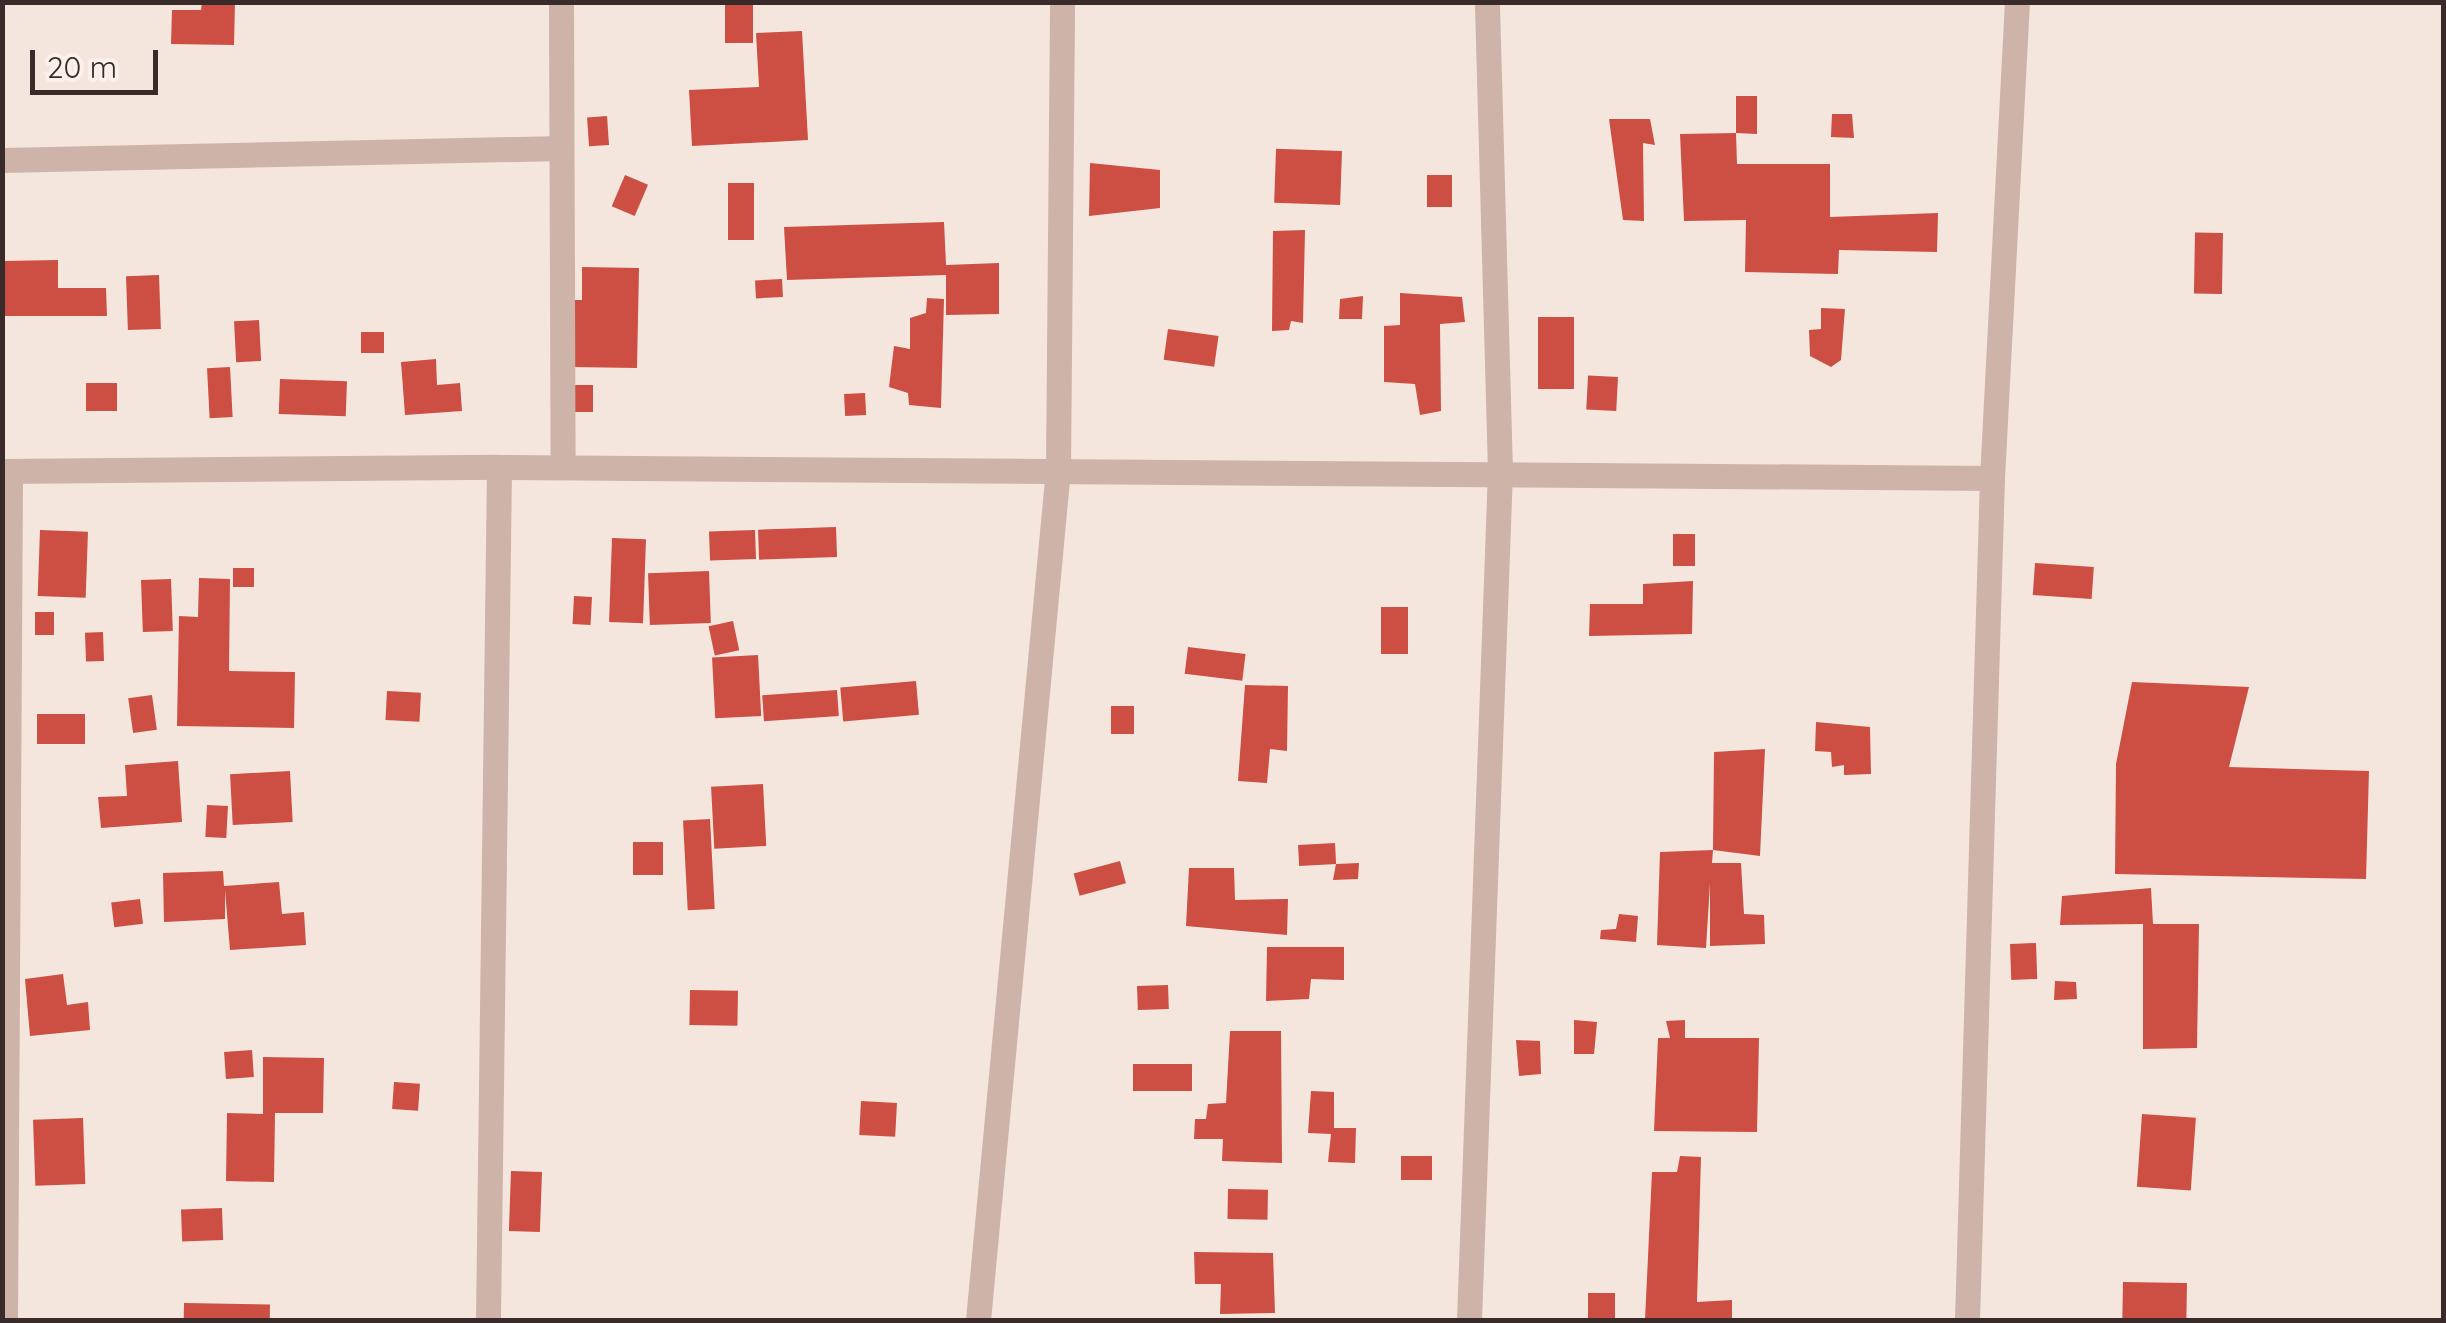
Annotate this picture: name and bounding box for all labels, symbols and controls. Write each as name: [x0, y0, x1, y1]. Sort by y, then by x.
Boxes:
scale bar: [35, 30, 162, 92]
text: 20 m: [47, 48, 117, 86]

